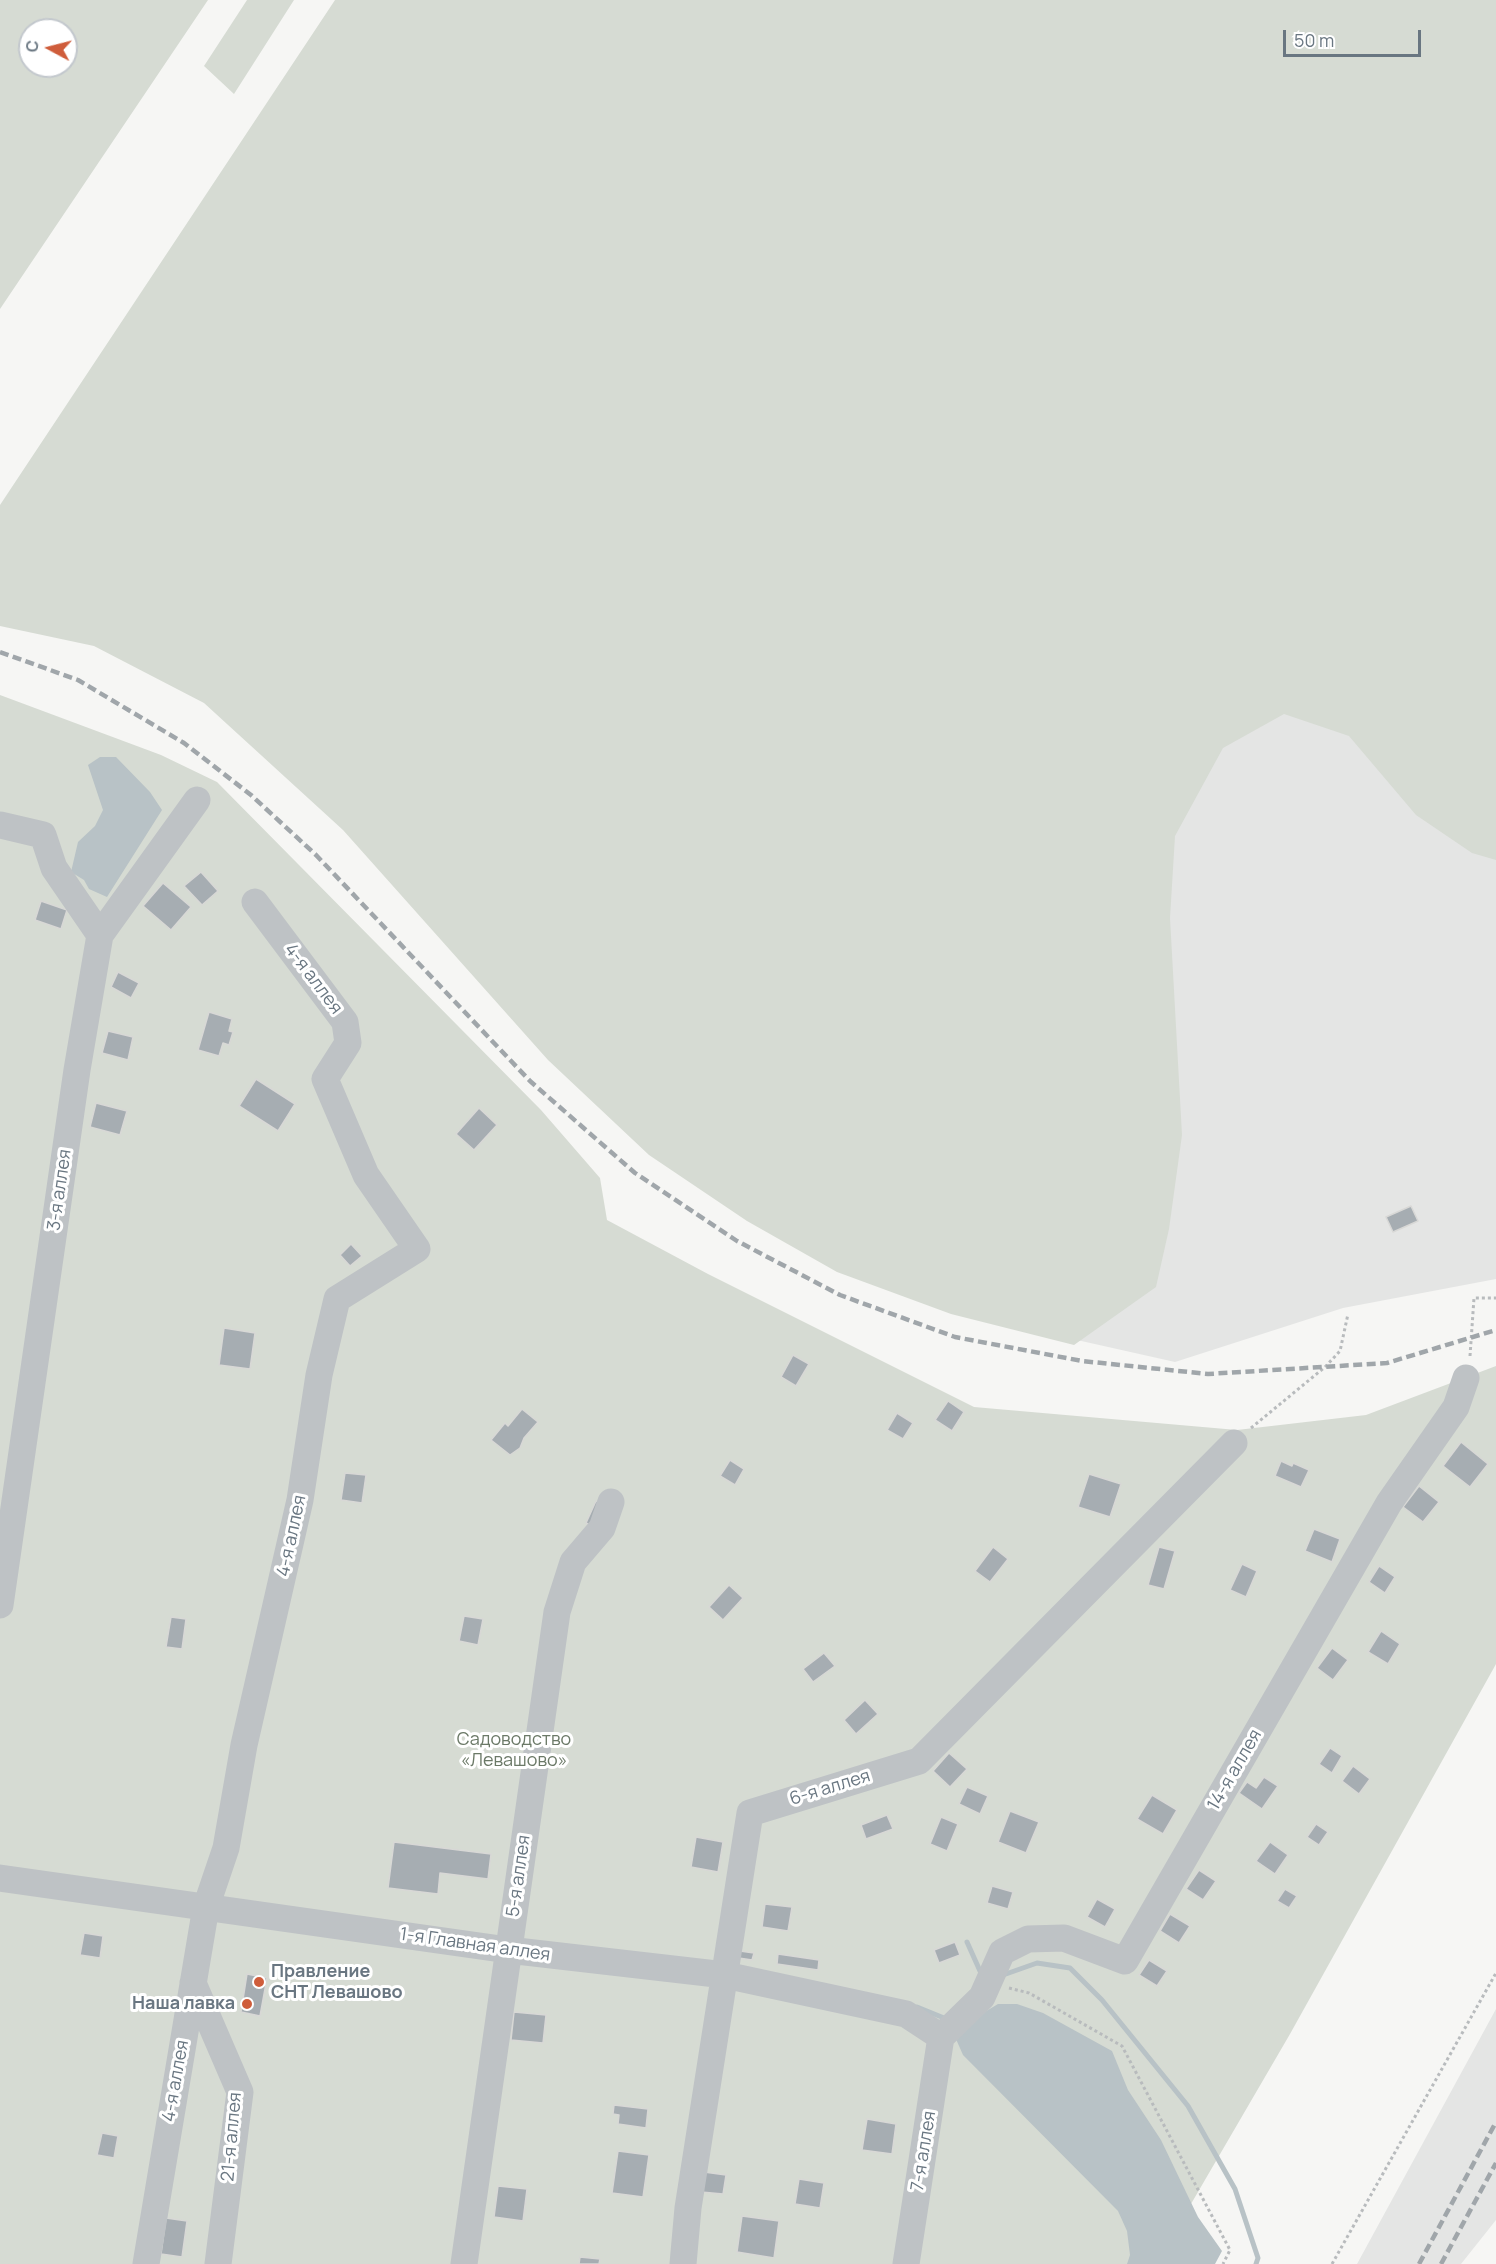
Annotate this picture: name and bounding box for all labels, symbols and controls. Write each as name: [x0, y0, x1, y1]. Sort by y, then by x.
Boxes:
north arrow: [18, 18, 78, 78]
scale bar: [1286, 18, 1424, 56]
text: 50 m: [1294, 28, 1334, 52]
text: С: [20, 39, 44, 53]
street label: 4-я аллея: [279, 939, 347, 1019]
street label: 3-я аллея: [44, 1148, 76, 1232]
street label: 4-я аллея: [273, 1493, 311, 1579]
street label: 14-я аллея: [1203, 1726, 1267, 1814]
park label: Садоводство «Левашово»: [457, 1729, 571, 1772]
street label: 6-я аллея: [787, 1765, 873, 1811]
street label: 5-я аллея: [503, 1834, 535, 1918]
street label: 1-я Главная аллея: [399, 1924, 551, 1966]
place label: Правление СНТ Левашово: [271, 1961, 403, 2004]
marker: Правление СНТ Левашово: [252, 1975, 266, 1989]
place label: Наша лавка: [132, 1993, 235, 2015]
marker: Наша лавка: [240, 1997, 254, 2011]
street label: 4-я аллея: [158, 2038, 194, 2124]
street label: 21-я аллея: [217, 2092, 247, 2182]
street label: 7-я аллея: [907, 2109, 941, 2193]

